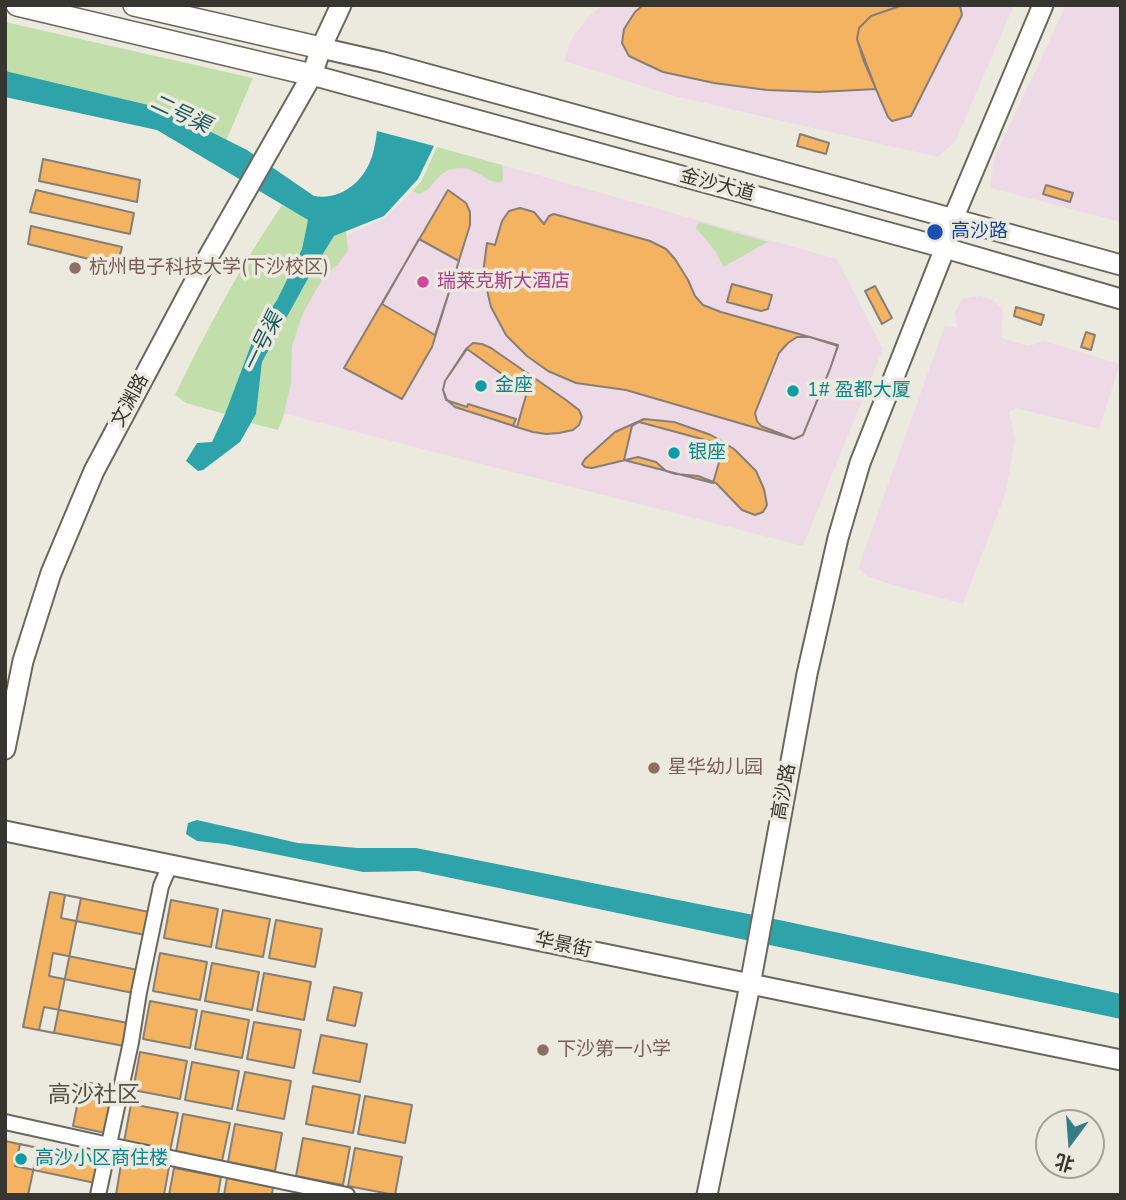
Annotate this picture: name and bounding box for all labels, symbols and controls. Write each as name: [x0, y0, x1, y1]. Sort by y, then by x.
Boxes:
water label: 二号渠: [146, 90, 214, 140]
street label: 金沙大道: [677, 165, 757, 207]
place label: 高沙路: [951, 221, 1008, 243]
marker: 高沙路: [925, 222, 945, 242]
place label: 杭州电子科技大学(下沙校区): [89, 257, 329, 279]
marker: 杭州电子科技大学(下沙校区): [67, 260, 83, 276]
place label: 瑞莱克斯大酒店: [437, 271, 570, 293]
marker: 瑞莱克斯大酒店: [415, 274, 431, 290]
water label: 一号渠: [239, 309, 289, 377]
street label: 文渊路: [108, 370, 154, 432]
place label: 金座: [495, 375, 533, 397]
marker: 金座: [473, 378, 489, 394]
place label: 1# 盈都大厦: [807, 380, 911, 402]
marker: 1# 盈都大厦: [785, 383, 801, 399]
place label: 银座: [688, 442, 726, 464]
marker: 银座: [666, 445, 682, 461]
place label: 星华幼儿园: [668, 757, 763, 779]
marker: 星华幼儿园: [646, 760, 662, 776]
street label: 高沙路: [769, 762, 801, 822]
street label: 华景街: [533, 929, 593, 963]
place label: 下沙第一小学: [557, 1039, 671, 1061]
marker: 下沙第一小学: [535, 1042, 551, 1058]
district label: 高沙社区: [48, 1082, 140, 1110]
north arrow: [1035, 1109, 1105, 1179]
text: 北: [1052, 1147, 1077, 1177]
place label: 高沙小区商住楼: [35, 1148, 168, 1170]
marker: 高沙小区商住楼: [13, 1151, 29, 1167]

